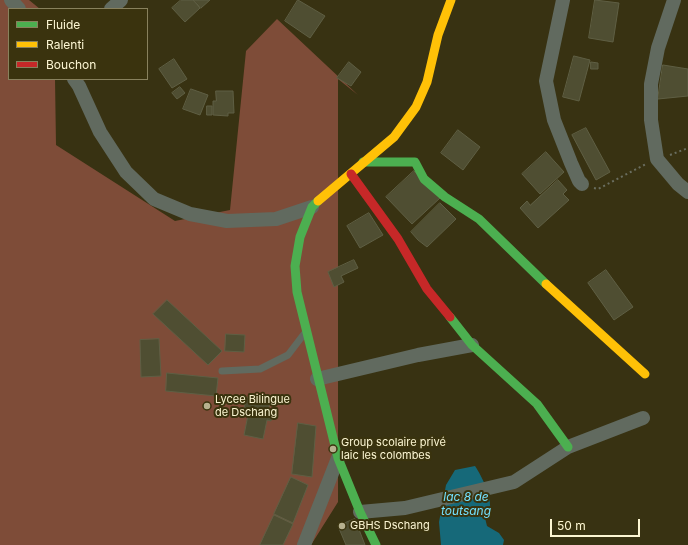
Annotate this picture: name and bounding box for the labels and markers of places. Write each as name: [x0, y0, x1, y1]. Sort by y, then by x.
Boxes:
place label: Lycee Bilingue de Dschang: [215, 393, 290, 419]
marker: Lycee Bilingue de Dschang: [202, 401, 212, 411]
place label: Group scolaire privé laic les colombes: [341, 436, 446, 462]
marker: Group scolaire privé laic les colombes: [328, 444, 338, 454]
place label: GBHS Dschang: [350, 519, 430, 533]
marker: GBHS Dschang: [337, 521, 347, 531]

